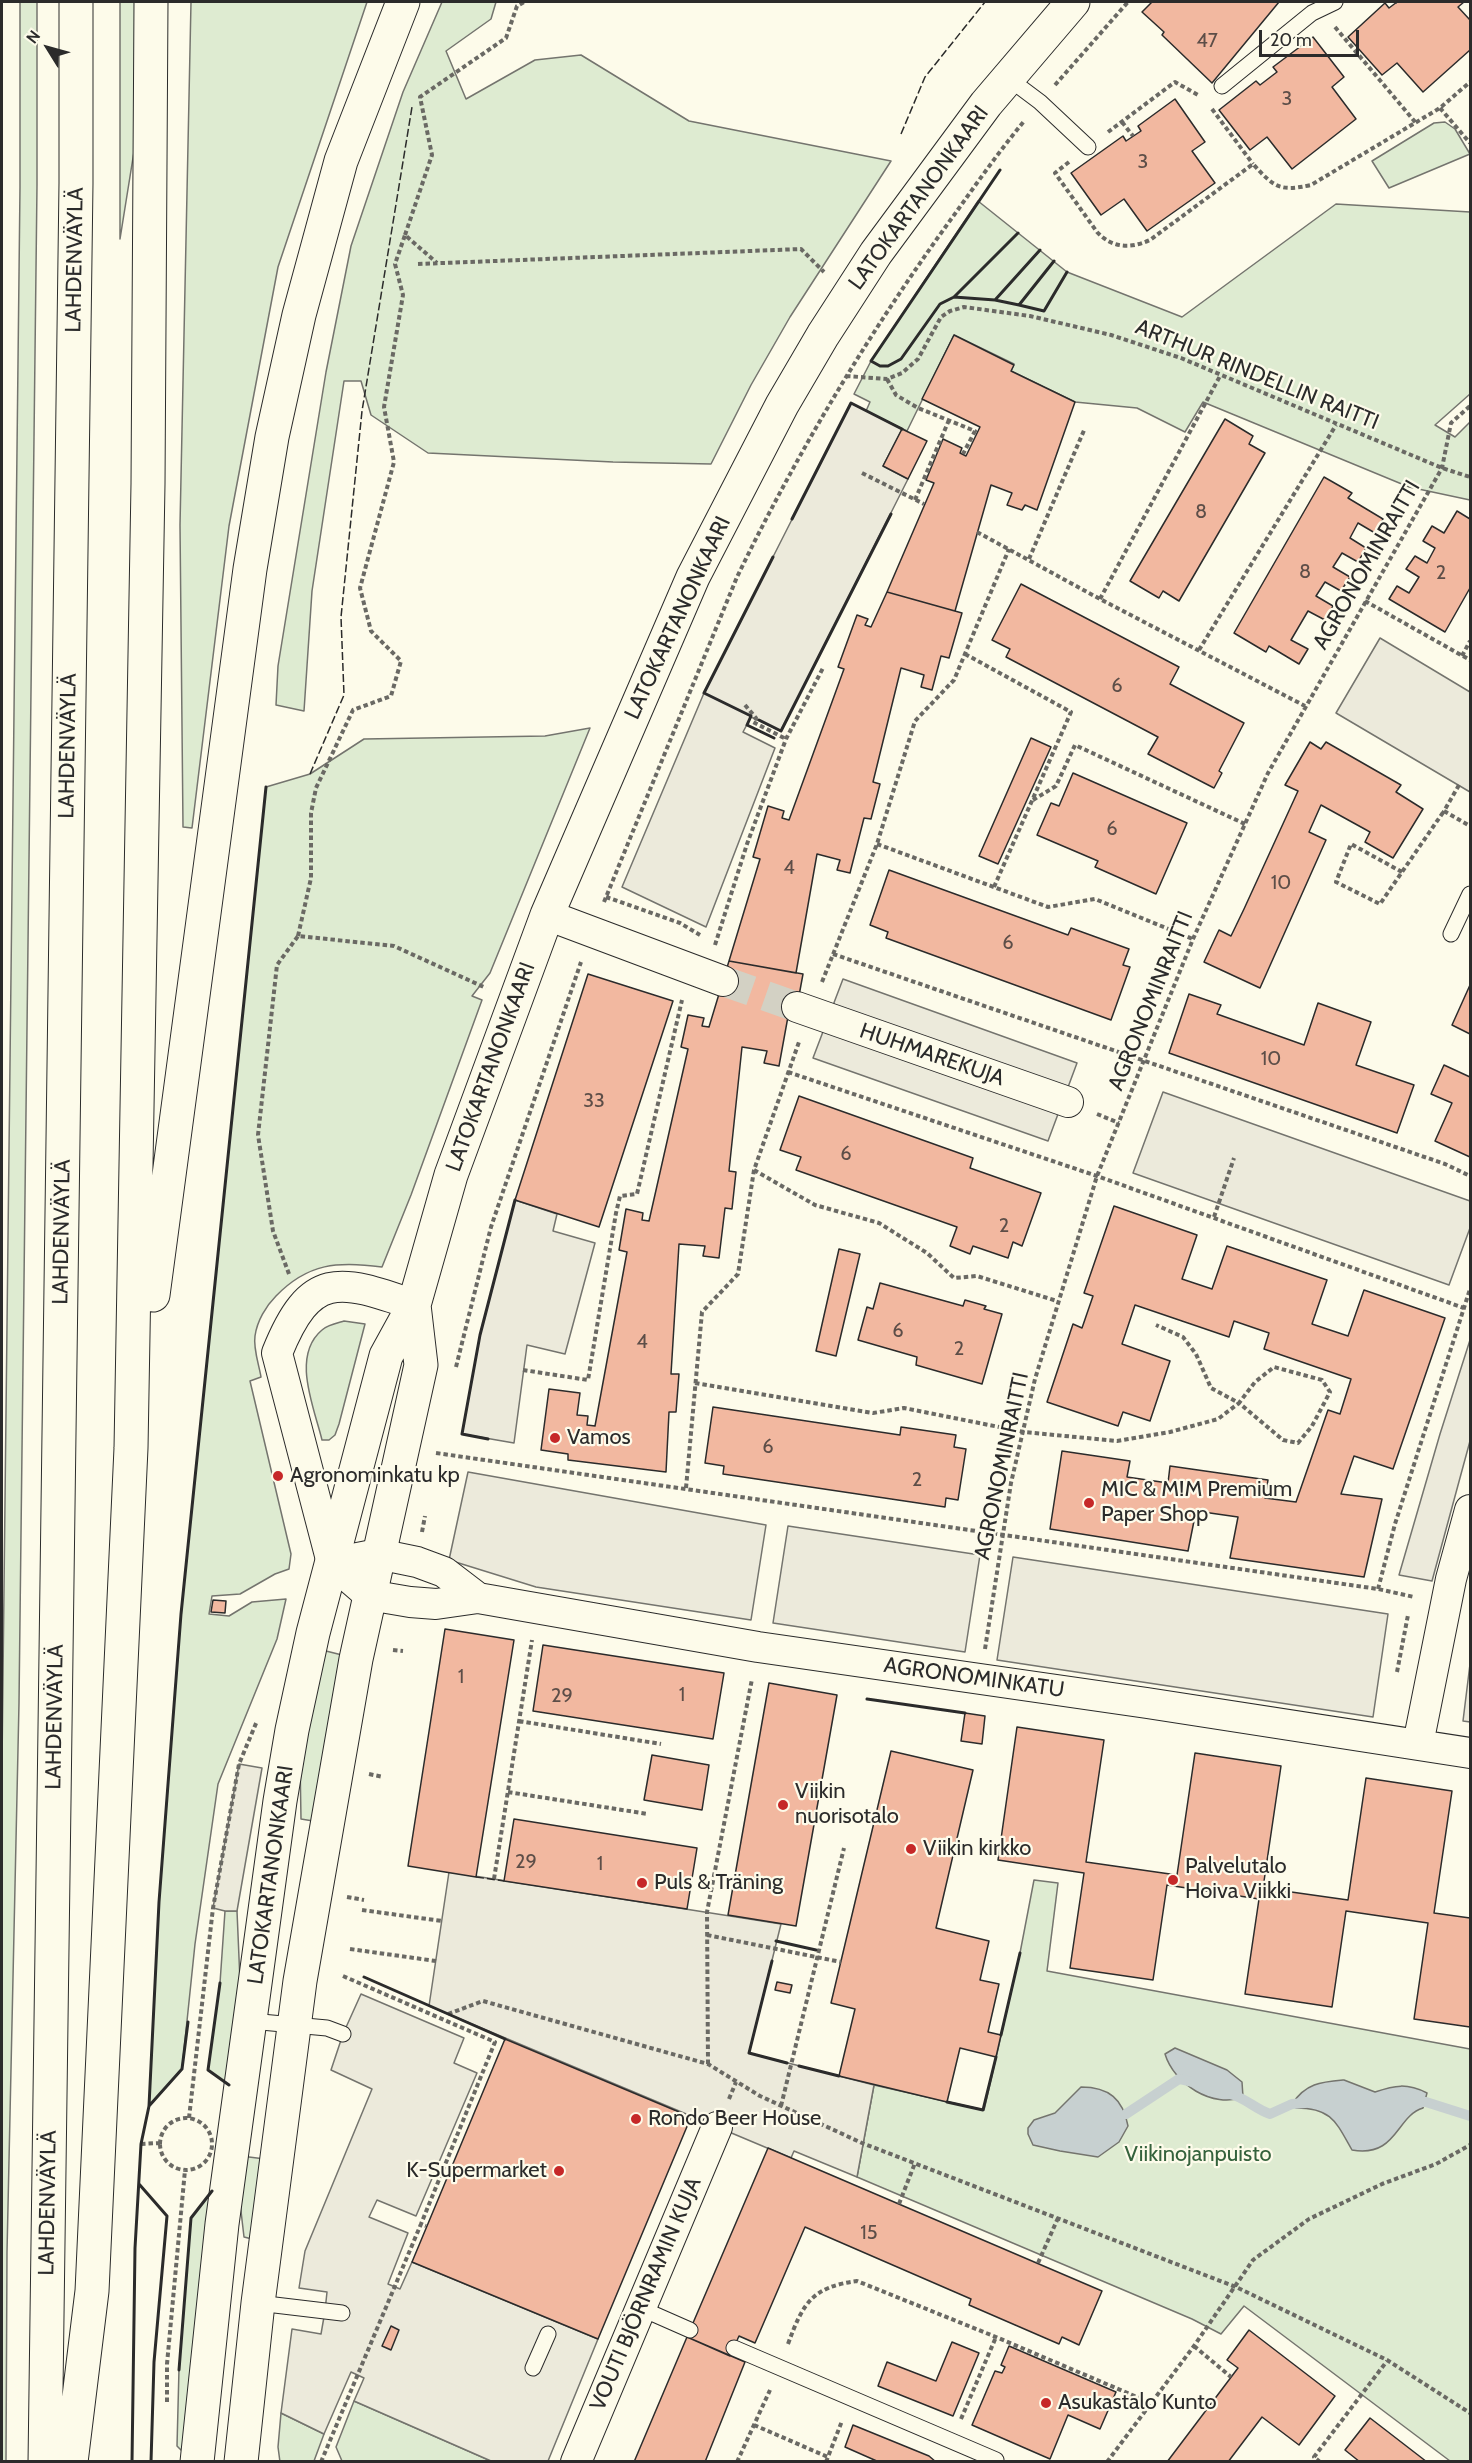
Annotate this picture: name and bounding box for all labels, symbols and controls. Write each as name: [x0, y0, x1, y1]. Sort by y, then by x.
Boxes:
north arrow: [18, 18, 78, 78]
scale bar: [1262, 18, 1362, 56]
text: N: [22, 27, 44, 47]
house number: 47: [1196, 29, 1218, 53]
text: 20 m: [1270, 29, 1312, 51]
house number: 3: [1282, 87, 1292, 111]
street label: LATOKARTANONKAARI: [843, 101, 995, 295]
house number: 3: [1138, 150, 1148, 174]
street label: LAHDENVÄYLÄ: [61, 187, 89, 333]
street label: ARTHUR RINDELLIN RAITTI: [1131, 314, 1383, 436]
street label: AGRONOMINRAITTI: [1308, 476, 1426, 654]
house number: 8: [1195, 500, 1207, 524]
street label: LATOKARTANONKAARI: [619, 512, 737, 724]
house number: 8: [1299, 560, 1311, 584]
house number: 2: [1436, 561, 1446, 585]
street label: LAHDENVÄYLÄ: [54, 673, 82, 819]
house number: 6: [1111, 674, 1123, 698]
house number: 6: [1106, 817, 1118, 841]
house number: 4: [783, 856, 795, 880]
house number: 10: [1271, 871, 1291, 895]
street label: AGRONOMINRAITTI: [1103, 908, 1199, 1094]
house number: 6: [1002, 931, 1014, 955]
street label: LATOKARTANONKAARI: [441, 959, 541, 1175]
street label: HUHMAREKUJA: [856, 1018, 1008, 1092]
house number: 10: [1261, 1047, 1281, 1071]
house number: 33: [583, 1089, 605, 1113]
house number: 6: [840, 1142, 852, 1166]
street label: LAHDENVÄYLÄ: [48, 1159, 76, 1305]
house number: 2: [999, 1214, 1009, 1238]
house number: 6: [892, 1319, 904, 1343]
house number: 4: [636, 1330, 648, 1354]
house number: 2: [954, 1337, 964, 1361]
street label: AGRONOMINRAITTI: [969, 1370, 1035, 1562]
place label: Vamos: [567, 1425, 631, 1451]
marker: Vamos: [548, 1431, 562, 1445]
house number: 6: [762, 1435, 774, 1459]
place label: Agronominkatu kp: [290, 1463, 460, 1489]
house number: 2: [912, 1468, 922, 1492]
marker: Agronominkatu kp: [271, 1469, 285, 1483]
place label: MIC & M!M Premium Paper Shop: [1101, 1477, 1292, 1528]
marker: MIC & M!M Premium Paper Shop: [1082, 1496, 1096, 1510]
street label: LAHDENVÄYLÄ: [41, 1644, 69, 1790]
street label: AGRONOMINKATU: [882, 1652, 1066, 1704]
house number: 1: [458, 1665, 464, 1689]
house number: 1: [679, 1683, 685, 1707]
house number: 29: [551, 1684, 573, 1708]
street label: LATOKARTANONKAARI: [243, 1764, 299, 1986]
place label: Viikin nuorisotalo: [795, 1779, 899, 1831]
marker: Viikin nuorisotalo: [776, 1798, 790, 1812]
place label: Viikin kirkko: [923, 1836, 1031, 1862]
marker: Viikin kirkko: [904, 1842, 918, 1856]
house number: 29: [515, 1850, 537, 1874]
house number: 1: [597, 1852, 603, 1876]
place label: Palvelutalo Hoiva Viikki: [1185, 1854, 1291, 1906]
place label: Puls & Träning: [654, 1870, 783, 1896]
marker: Palvelutalo Hoiva Viikki: [1166, 1873, 1180, 1887]
marker: Puls & Träning: [635, 1876, 649, 1890]
place label: Rondo Beer House: [648, 2106, 821, 2132]
marker: Rondo Beer House: [629, 2112, 643, 2126]
street label: LAHDENVÄYLÄ: [34, 2130, 62, 2276]
park label: Viikinojanpuisto: [1124, 2142, 1272, 2168]
place label: K-Supermarket: [406, 2158, 547, 2184]
marker: K-Supermarket: [552, 2164, 566, 2178]
street label: VOUTI BJÖRNRAMIN KUJA: [585, 2173, 707, 2415]
house number: 15: [860, 2221, 878, 2245]
place label: Asukastalo Kunto: [1058, 2390, 1217, 2416]
marker: Asukastalo Kunto: [1039, 2396, 1053, 2410]

